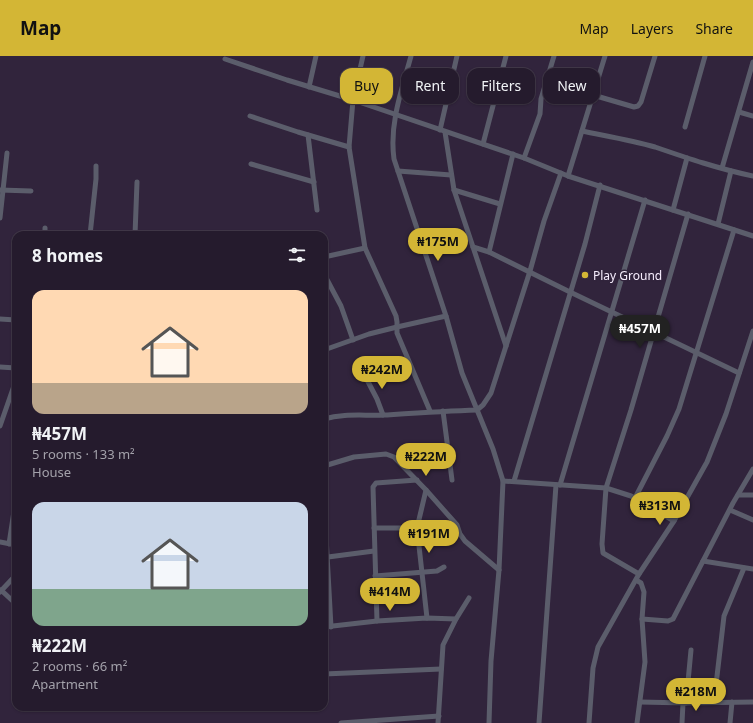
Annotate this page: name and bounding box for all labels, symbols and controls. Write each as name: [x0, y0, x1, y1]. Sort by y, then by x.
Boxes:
text: Map: [20, 15, 61, 41]
text: Map: [580, 19, 609, 38]
text: Layers: [631, 19, 673, 38]
text: Share: [695, 19, 733, 38]
chip: Buy: [340, 68, 393, 104]
chip: Rent: [401, 68, 459, 104]
chip: Filters: [467, 68, 535, 104]
chip: New: [543, 68, 600, 104]
pin: ₦175M: [410, 228, 466, 262]
text: ₦175M: [417, 232, 459, 250]
text: 8 homes: [32, 244, 103, 267]
icon: filters: [286, 244, 308, 266]
place label: Play Ground: [593, 267, 662, 284]
marker: Play Ground: [580, 270, 590, 280]
pin: ₦457M: [612, 315, 668, 349]
icon: home: [134, 316, 206, 388]
text: ₦457M: [619, 319, 661, 337]
pin: ₦242M: [354, 356, 410, 390]
text: ₦242M: [361, 360, 403, 378]
text: ₦457M: [32, 422, 87, 445]
pin: ₦222M: [398, 443, 454, 477]
text: 5 rooms · 133 m²: [32, 445, 135, 463]
text: ₦222M: [405, 447, 447, 465]
text: House: [32, 463, 71, 481]
pin: ₦313M: [632, 492, 688, 526]
text: ₦313M: [639, 496, 681, 514]
pin: ₦191M: [401, 520, 457, 554]
text: ₦191M: [408, 524, 450, 542]
icon: home: [134, 528, 206, 600]
pin: ₦414M: [362, 578, 418, 612]
text: ₦414M: [369, 582, 411, 600]
text: ₦222M: [32, 634, 87, 657]
text: 2 rooms · 66 m²: [32, 657, 127, 675]
text: Apartment: [32, 675, 98, 693]
pin: ₦218M: [668, 678, 724, 712]
text: ₦218M: [675, 682, 717, 700]

